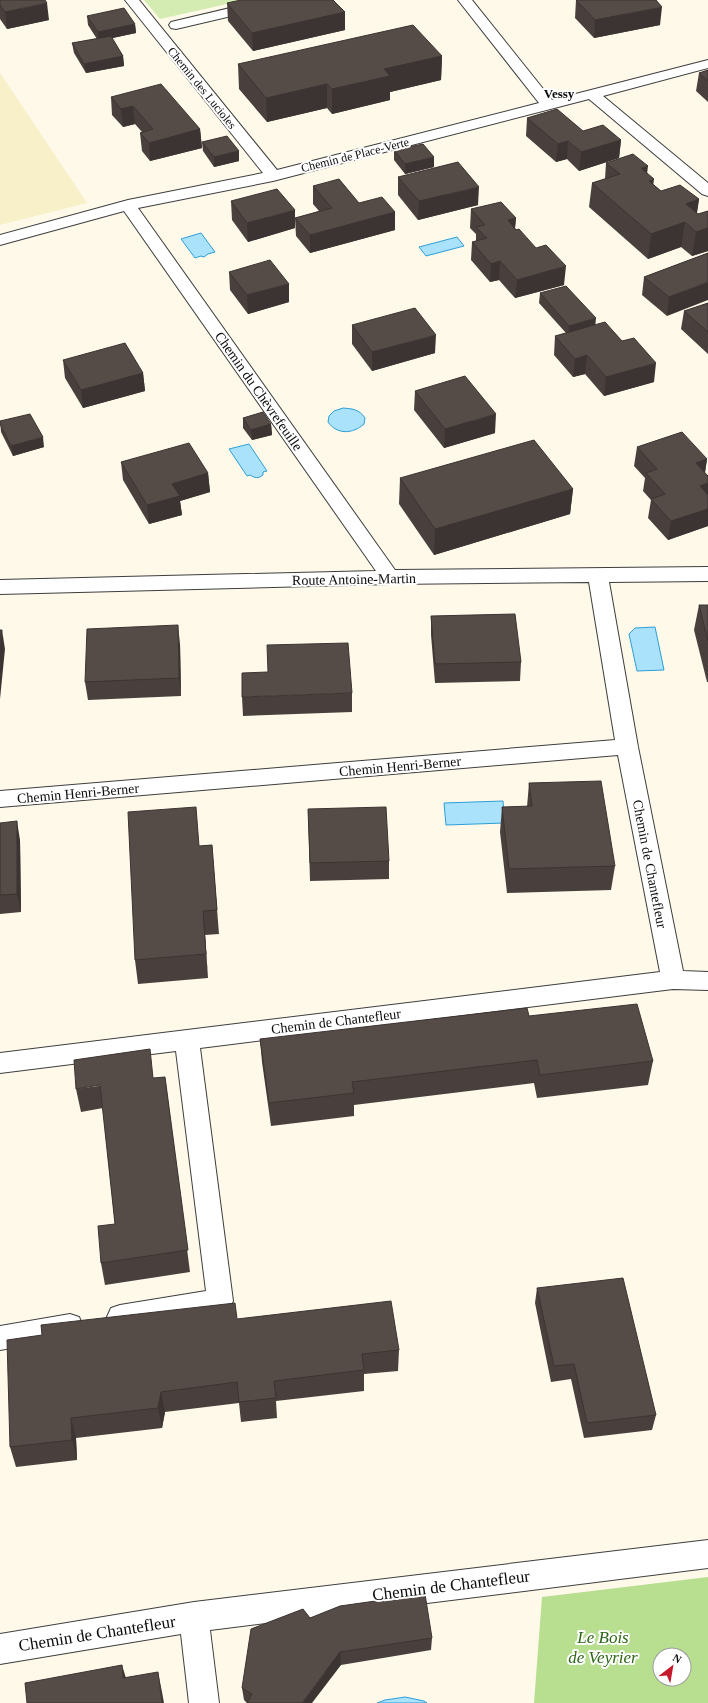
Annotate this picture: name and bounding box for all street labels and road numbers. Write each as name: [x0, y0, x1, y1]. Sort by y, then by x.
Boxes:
street label: Chemin des Lucioles: [165, 44, 240, 132]
street label: Chemin de Place-Verte: [300, 135, 410, 175]
street label: Chemin du Chèvrefeuille: [212, 329, 305, 454]
street label: Route Antoine-Martin: [292, 571, 416, 588]
street label: Chemin Henri-Berner: [338, 754, 462, 779]
street label: Chemin Henri-Berner: [16, 781, 140, 806]
street label: Chemin de Chantefleur: [630, 799, 669, 930]
street label: Chemin de Chantefleur: [270, 1006, 402, 1037]
street label: Chemin de Chantefleur: [371, 1566, 531, 1605]
street label: Chemin de Chantefleur: [17, 1612, 177, 1655]

